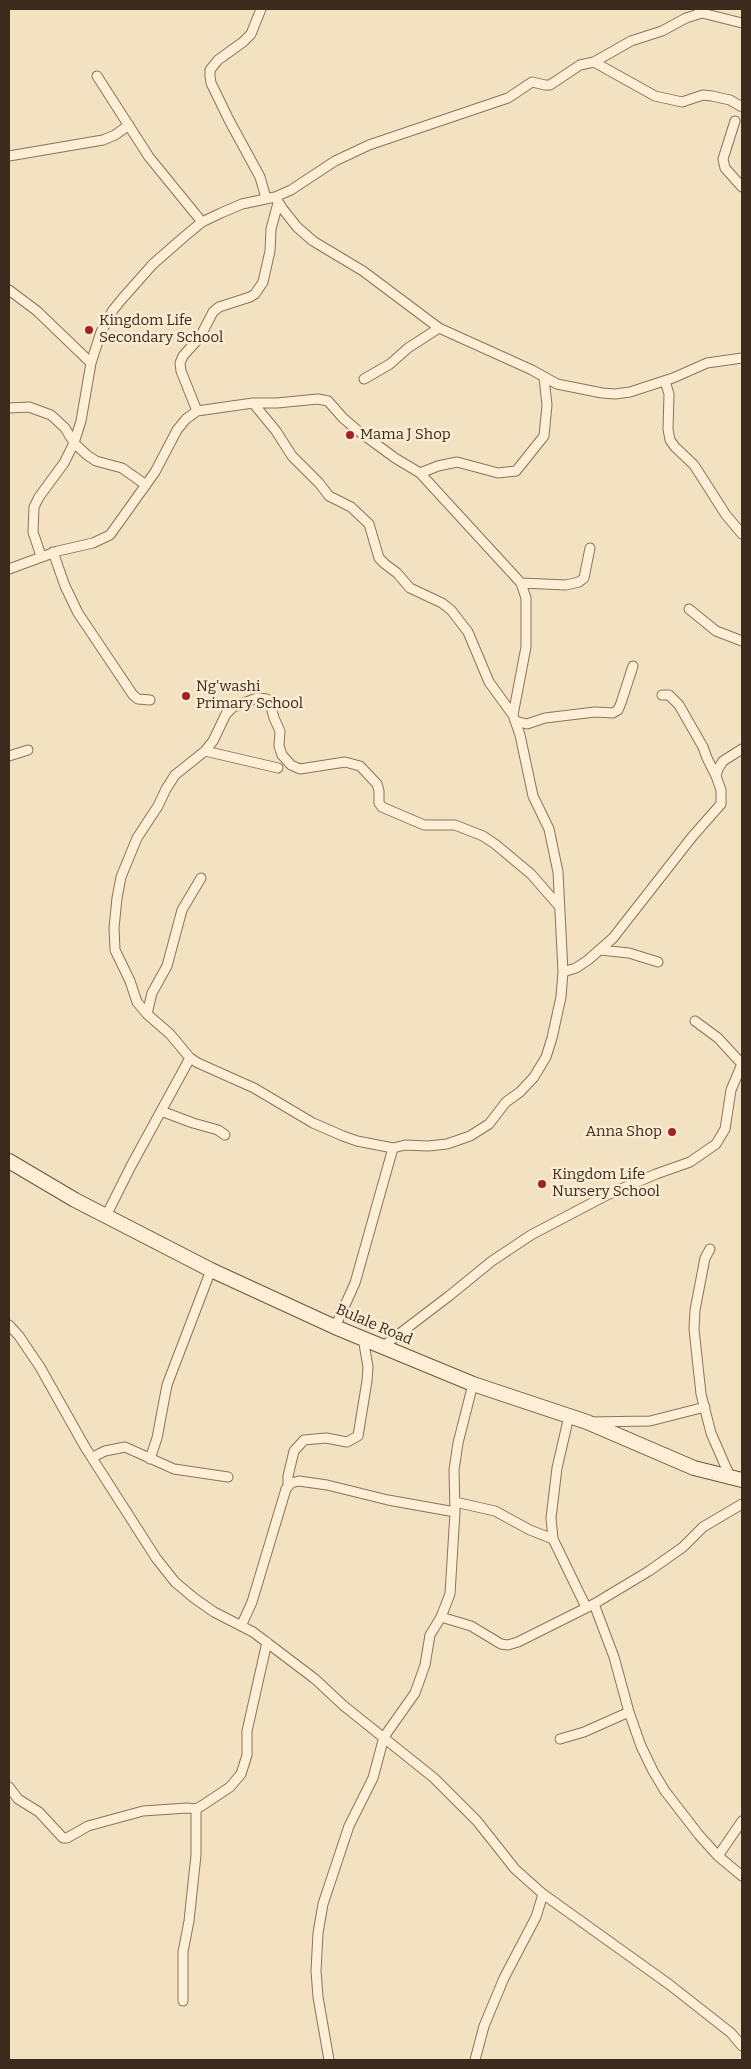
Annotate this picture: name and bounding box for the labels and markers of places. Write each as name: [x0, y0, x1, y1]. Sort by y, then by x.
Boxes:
place label: Kingdom Life Secondary School: [99, 312, 223, 347]
marker: Kingdom Life Secondary School: [83, 324, 95, 336]
place label: Mama J Shop: [360, 426, 451, 444]
marker: Mama J Shop: [344, 429, 356, 441]
place label: Ng'washi Primary School: [196, 678, 303, 713]
marker: Ng'washi Primary School: [180, 690, 192, 702]
place label: Anna Shop: [586, 1123, 662, 1141]
marker: Anna Shop: [666, 1126, 678, 1138]
place label: Kingdom Life Nursery School: [552, 1166, 660, 1201]
marker: Kingdom Life Nursery School: [536, 1178, 548, 1190]

